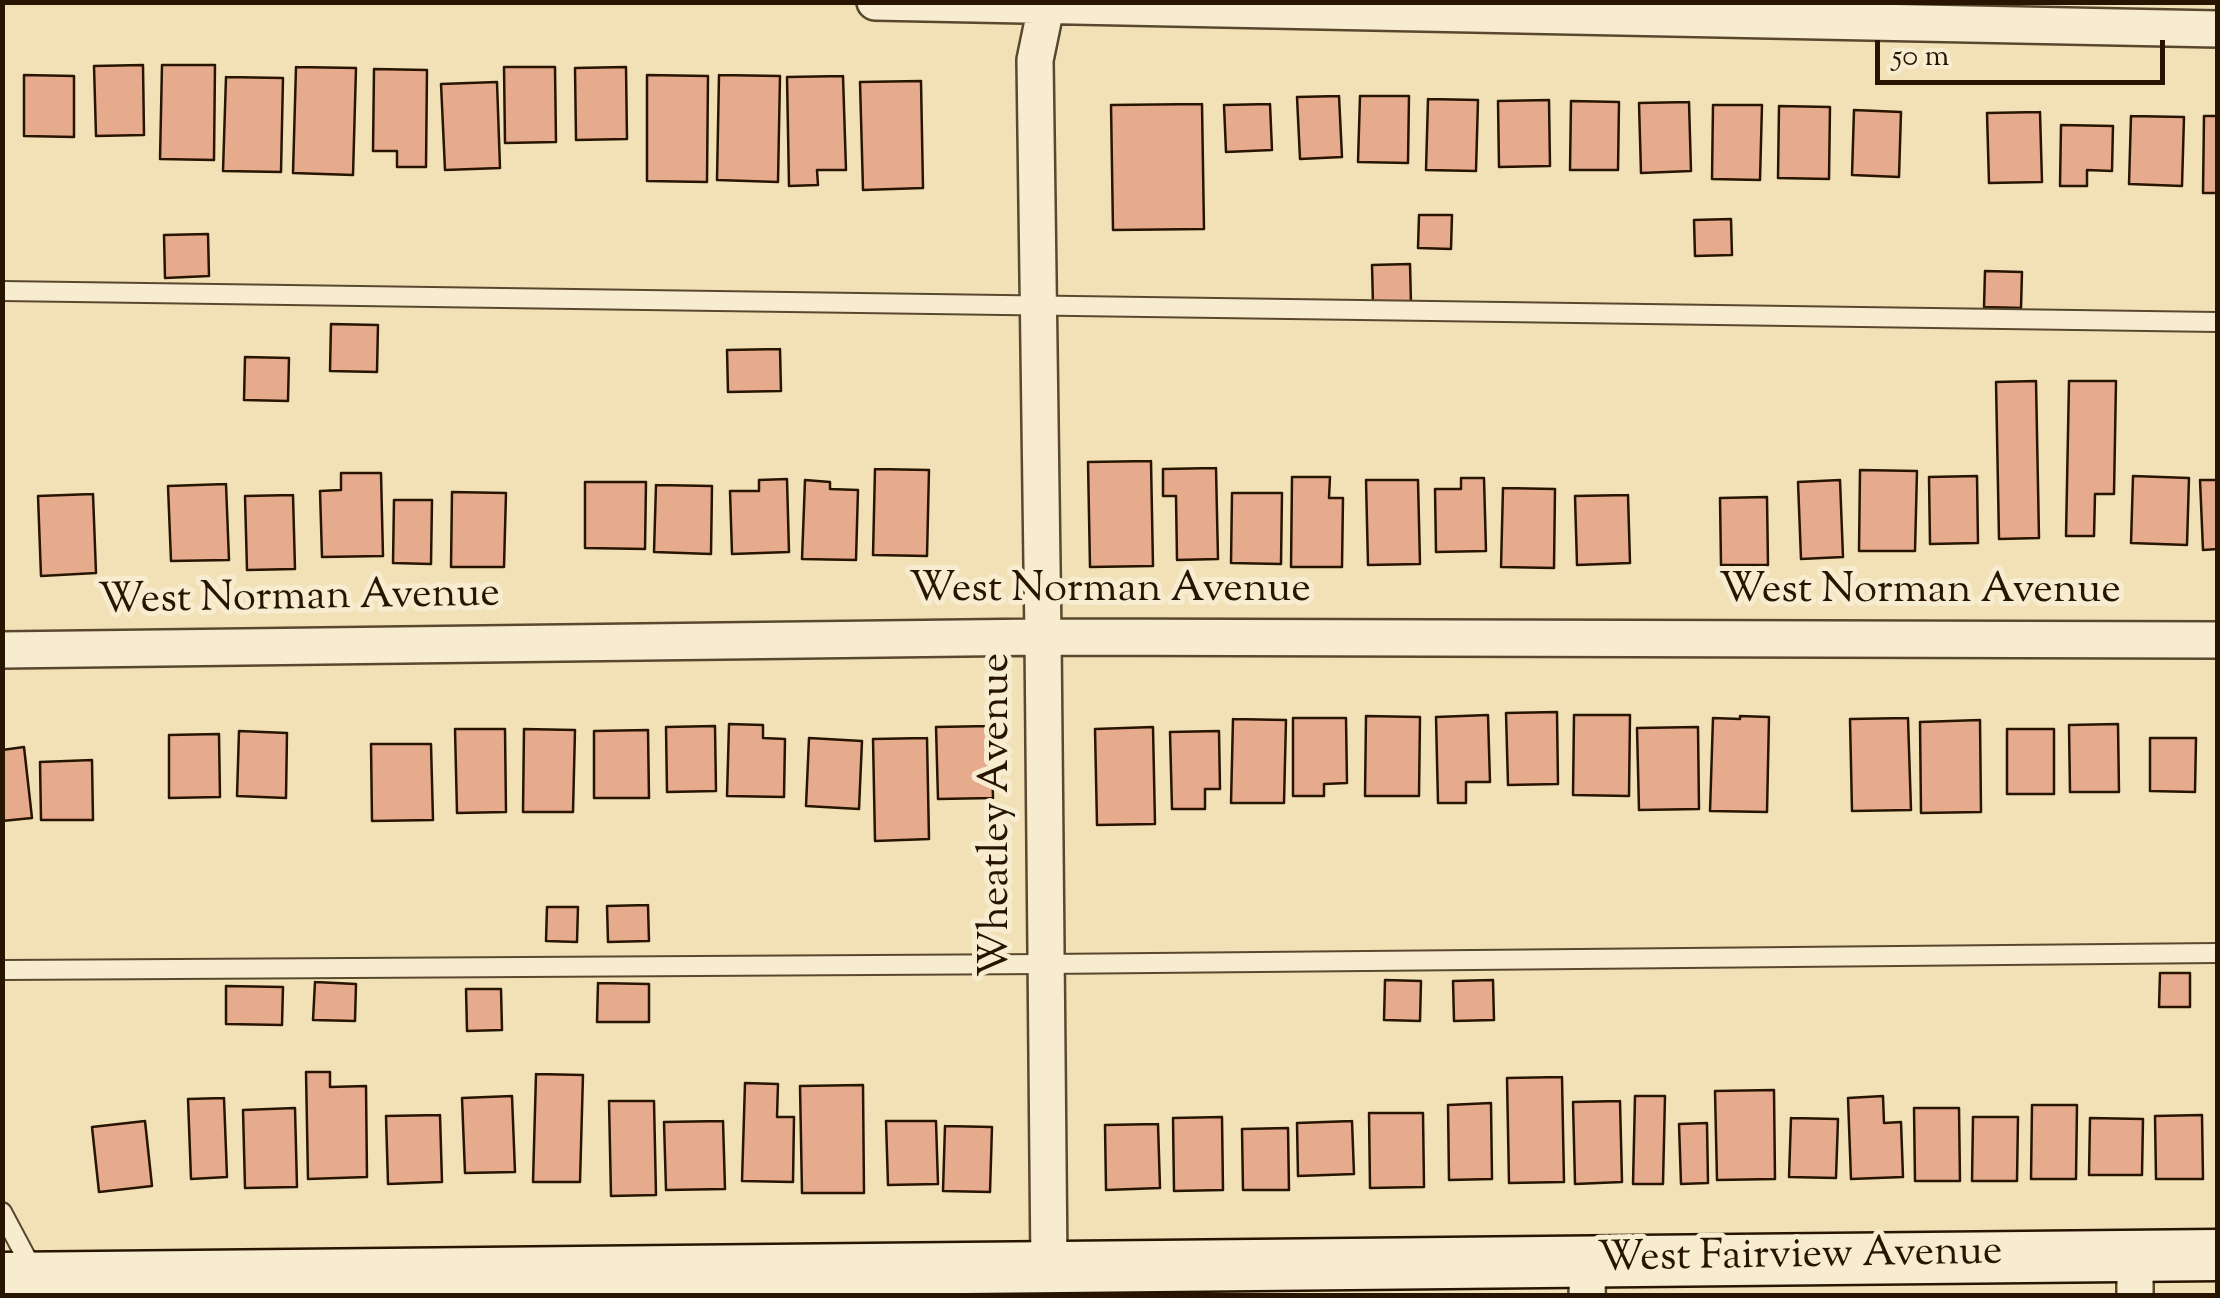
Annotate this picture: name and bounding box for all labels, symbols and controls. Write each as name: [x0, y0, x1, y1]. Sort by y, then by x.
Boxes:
scale bar: [1880, 20, 2170, 82]
text: 50 m: [1892, 36, 1949, 79]
street label: West Norman Avenue: [909, 568, 1311, 618]
street label: West Norman Avenue: [1719, 569, 2121, 619]
street label: West Norman Avenue: [98, 572, 500, 630]
street label: Wheatley Avenue: [975, 653, 1025, 977]
street label: West Fairview Avenue: [1597, 1230, 2003, 1288]

